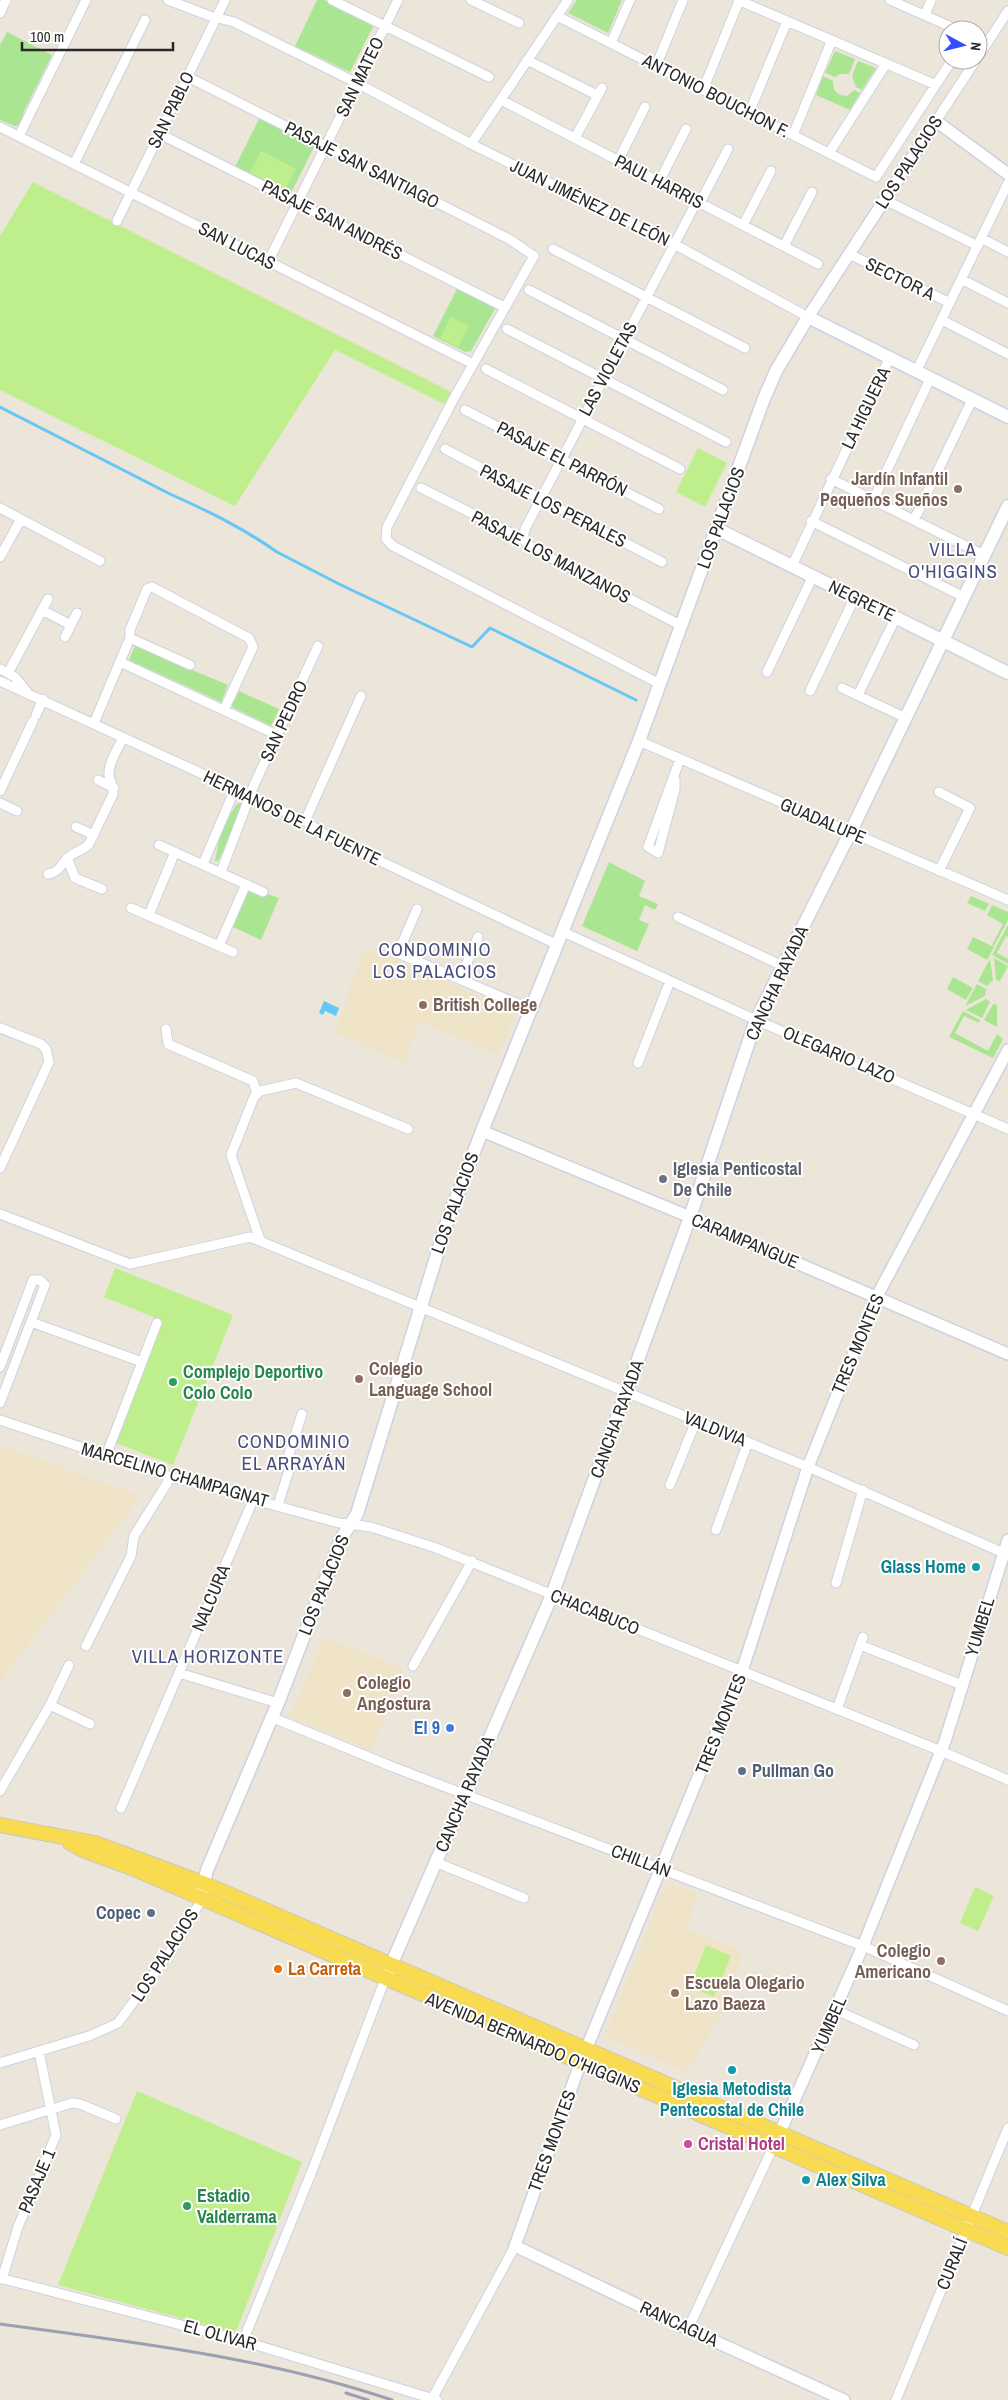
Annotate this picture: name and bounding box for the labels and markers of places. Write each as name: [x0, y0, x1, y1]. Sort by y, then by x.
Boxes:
place label: Jardín Infantil Pequeños Sueños: [820, 466, 948, 512]
marker: Jardín Infantil Pequeños Sueños: [952, 483, 964, 495]
place label: British College: [433, 992, 537, 1017]
marker: British College: [417, 999, 429, 1011]
place label: Iglesia Penticostal De Chile: [673, 1156, 802, 1202]
marker: Iglesia Penticostal De Chile: [657, 1173, 669, 1185]
place label: Colegio Language School: [369, 1356, 492, 1402]
place label: Complejo Deportivo Colo Colo: [183, 1359, 323, 1405]
marker: Colegio Language School: [353, 1373, 365, 1385]
marker: Complejo Deportivo Colo Colo: [167, 1376, 179, 1388]
place label: Glass Home: [881, 1554, 966, 1579]
marker: Glass Home: [970, 1561, 982, 1573]
place label: Colegio Angostura: [357, 1670, 432, 1716]
marker: Colegio Angostura: [341, 1687, 353, 1699]
place label: El 9: [414, 1715, 440, 1740]
marker: El 9: [444, 1722, 456, 1734]
place label: Pullman Go: [752, 1758, 834, 1783]
marker: Pullman Go: [736, 1765, 748, 1777]
place label: Copec: [96, 1900, 141, 1925]
marker: Copec: [145, 1907, 157, 1919]
place label: Colegio Americano: [855, 1938, 931, 1984]
marker: Colegio Americano: [935, 1955, 947, 1967]
place label: La Carreta: [288, 1956, 362, 1981]
marker: La Carreta: [272, 1963, 284, 1975]
place label: Escuela Olegario Lazo Baeza: [685, 1970, 805, 2016]
marker: Escuela Olegario Lazo Baeza: [669, 1987, 681, 1999]
marker: Iglesia Metodista Pentecostal de Chile: [726, 2064, 738, 2076]
place label: Iglesia Metodista Pentecostal de Chile: [660, 2076, 804, 2122]
place label: Cristal Hotel: [698, 2131, 785, 2156]
marker: Cristal Hotel: [682, 2138, 694, 2150]
place label: Alex Silva: [816, 2167, 887, 2192]
marker: Alex Silva: [800, 2174, 812, 2186]
place label: Estadio Valderrama: [197, 2183, 277, 2229]
marker: Estadio Valderrama: [181, 2200, 193, 2212]

